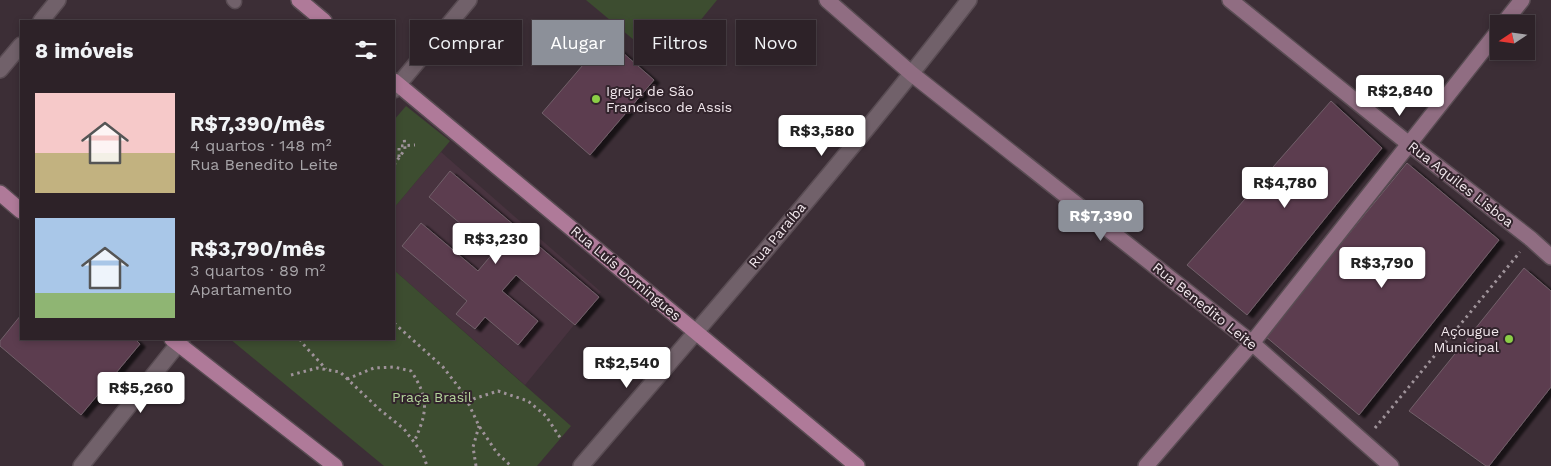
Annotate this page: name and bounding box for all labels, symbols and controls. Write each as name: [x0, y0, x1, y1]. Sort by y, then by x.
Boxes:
north arrow: [1490, 15, 1535, 60]
map controls: [1490, 15, 1535, 60]
chip: Comprar: [410, 20, 522, 65]
chip: Alugar: [532, 20, 624, 65]
chip: Filtros: [634, 20, 726, 65]
chip: Novo: [736, 20, 816, 65]
icon: filters: [352, 36, 380, 64]
text: 8 imóveis: [35, 38, 134, 63]
pin: R$2,840: [1354, 74, 1446, 117]
text: R$2,840: [1367, 81, 1433, 100]
place label: Igreja de São Francisco de Assis: [606, 83, 732, 115]
marker: Igreja de São Francisco de Assis: [590, 93, 602, 105]
text: R$7,390/mês: [190, 111, 325, 136]
icon: home: [75, 113, 135, 173]
pin: R$3,580: [776, 114, 868, 157]
text: R$3,580: [789, 121, 855, 140]
text: 4 quartos · 148 m²: [190, 136, 332, 155]
street label: Rua Aquiles Lisboa: [1405, 138, 1517, 230]
text: Rua Benedito Leite: [190, 155, 338, 174]
pin: R$4,780: [1239, 166, 1331, 209]
text: R$4,780: [1253, 173, 1317, 192]
street label: Rua Paraíba: [745, 199, 809, 271]
pin: R$7,390: [1055, 200, 1147, 242]
text: R$7,390: [1069, 206, 1133, 225]
pin: R$3,230: [450, 222, 542, 265]
street label: Rua Luís Domingues: [568, 222, 684, 324]
text: R$3,230: [464, 229, 528, 248]
text: R$3,790/mês: [190, 236, 325, 261]
icon: home: [75, 238, 135, 298]
pin: R$3,790: [1336, 246, 1428, 289]
text: R$3,790: [1350, 253, 1414, 272]
street label: Rua Benedito Leite: [1150, 259, 1260, 353]
text: 3 quartos · 89 m²: [190, 261, 325, 280]
text: Apartamento: [190, 280, 292, 299]
place label: Açougue Municipal: [1434, 323, 1500, 355]
marker: Açougue Municipal: [1503, 333, 1515, 345]
pin: R$2,540: [581, 346, 673, 389]
text: R$2,540: [594, 353, 660, 372]
pin: R$5,260: [95, 372, 187, 414]
text: R$5,260: [109, 378, 173, 397]
park label: Praça Brasil: [392, 389, 473, 405]

